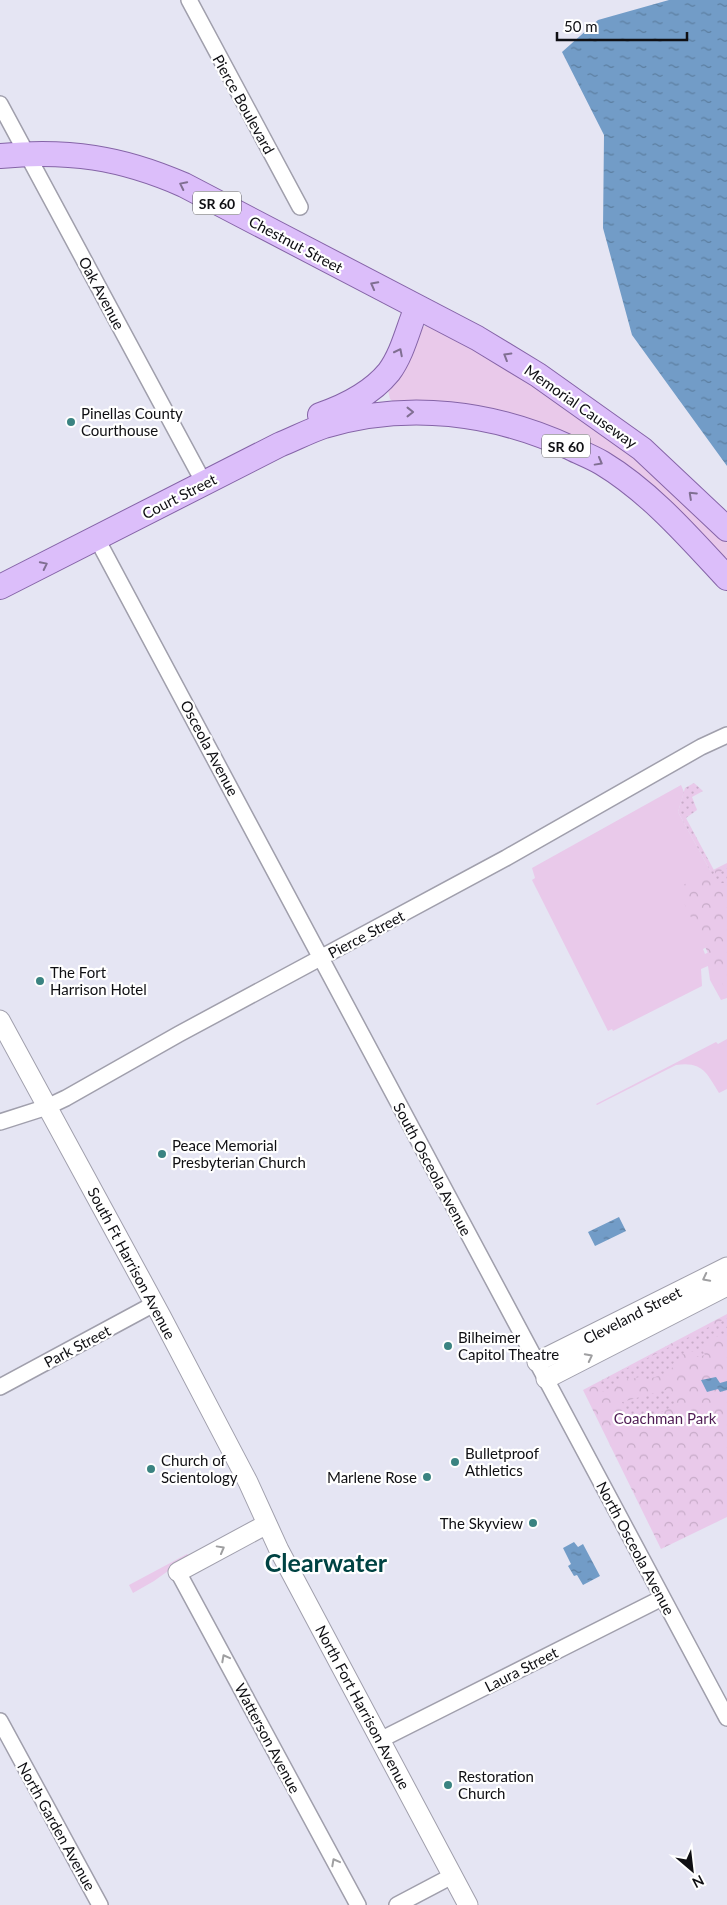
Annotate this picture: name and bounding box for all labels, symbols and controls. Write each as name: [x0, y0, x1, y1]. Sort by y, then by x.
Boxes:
scale bar: [557, 10, 687, 42]
text: 50 m: [564, 17, 598, 35]
street label: Pierce Boulevard: [209, 51, 279, 157]
one-way arrow: [179, 181, 188, 191]
road number: SR 60: [193, 192, 241, 214]
street label: Chestnut Street: [246, 212, 347, 277]
street label: Oak Avenue: [75, 254, 129, 333]
one-way arrow: [370, 281, 379, 291]
one-way arrow: [393, 348, 403, 357]
one-way arrow: [503, 353, 512, 363]
street label: Memorial Causeway: [521, 360, 641, 452]
place label: Pinellas County Courthouse: [81, 404, 183, 439]
one-way arrow: [407, 407, 415, 417]
marker: Pinellas County Courthouse: [65, 416, 77, 428]
road number: SR 60: [542, 434, 590, 458]
one-way arrow: [593, 456, 602, 466]
street label: Court Street: [139, 469, 220, 522]
one-way arrow: [689, 492, 698, 501]
one-way arrow: [39, 561, 48, 572]
street label: Osceola Avenue: [177, 697, 243, 799]
street label: Pierce Street: [325, 906, 408, 962]
place label: The Fort Harrison Hotel: [50, 963, 147, 998]
marker: The Fort Harrison Hotel: [34, 975, 46, 987]
street label: South Osceola Avenue: [390, 1099, 476, 1239]
place label: Peace Memorial Presbyterian Church: [172, 1136, 306, 1171]
marker: Peace Memorial Presbyterian Church: [156, 1148, 168, 1160]
street label: South Ft Harrison Avenue: [84, 1184, 180, 1342]
one-way arrow: [702, 1272, 711, 1282]
street label: Cleveland Street: [580, 1282, 685, 1348]
street label: Park Street: [41, 1321, 114, 1371]
place label: Bilheimer Capitol Theatre: [458, 1328, 559, 1363]
marker: Bilheimer Capitol Theatre: [442, 1340, 454, 1352]
one-way arrow: [584, 1353, 593, 1363]
park label: Coachman Park: [614, 1409, 717, 1427]
place label: Bulletproof Athletics: [465, 1444, 540, 1479]
place label: Church of Scientology: [161, 1451, 238, 1486]
marker: Bulletproof Athletics: [449, 1456, 461, 1468]
marker: Church of Scientology: [145, 1463, 157, 1475]
place label: Marlene Rose: [327, 1468, 417, 1486]
marker: Marlene Rose: [421, 1471, 433, 1483]
street label: North Osceola Avenue: [593, 1478, 679, 1618]
place label: The Skyview: [440, 1514, 523, 1532]
marker: The Skyview: [527, 1517, 539, 1529]
one-way arrow: [216, 1545, 225, 1555]
district label: Clearwater: [265, 1547, 388, 1577]
street label: North Fort Harrison Avenue: [312, 1622, 414, 1792]
street label: Laura Street: [481, 1643, 561, 1695]
one-way arrow: [221, 1654, 231, 1663]
street label: Watterson Avenue: [231, 1680, 305, 1796]
street label: North Garden Avenue: [14, 1759, 100, 1893]
place label: Restoration Church: [458, 1767, 534, 1802]
marker: Restoration Church: [442, 1779, 454, 1791]
north arrow: [667, 1845, 717, 1895]
one-way arrow: [331, 1858, 341, 1867]
text: N: [690, 1872, 707, 1892]

